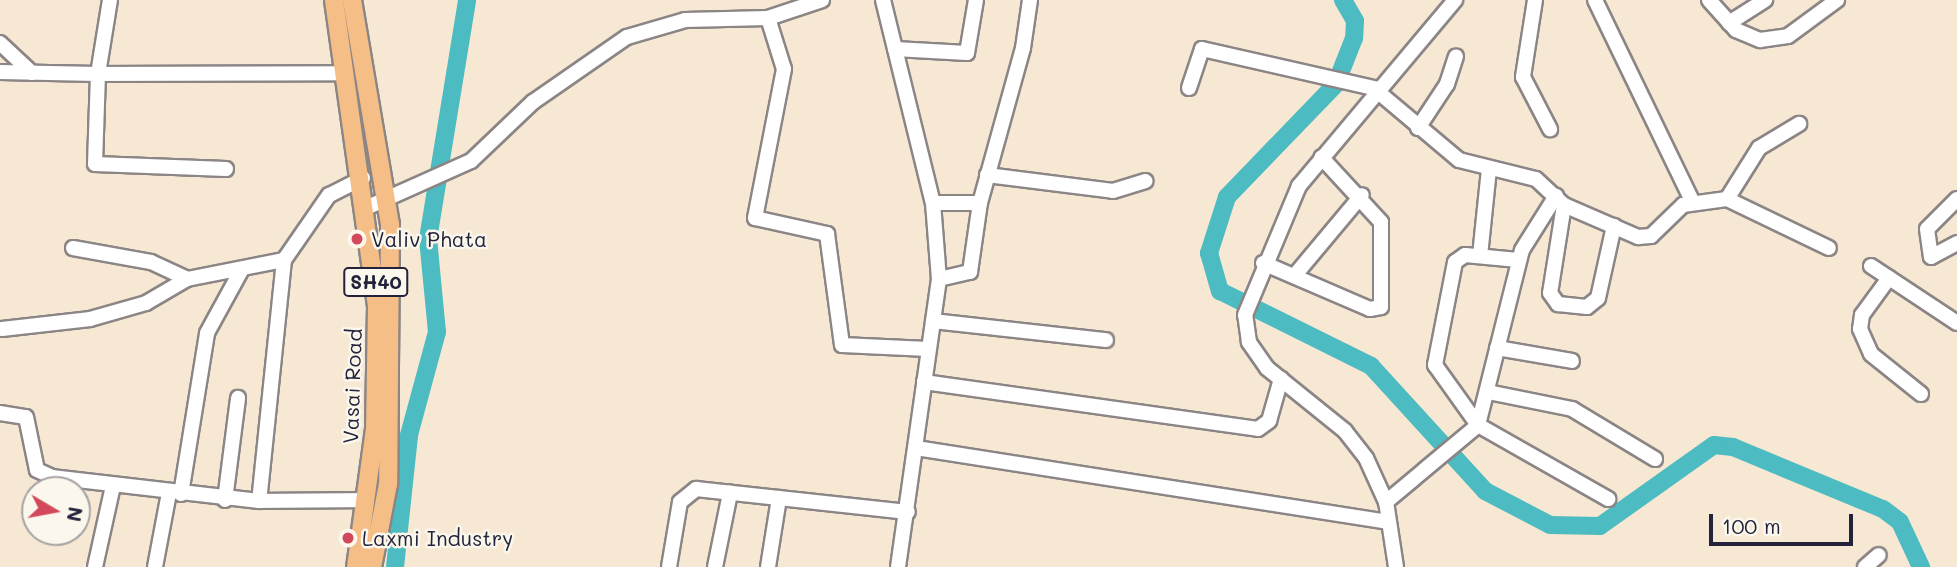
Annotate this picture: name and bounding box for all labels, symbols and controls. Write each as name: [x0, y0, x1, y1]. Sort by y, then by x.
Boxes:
place label: Valiv Phata: [371, 226, 487, 252]
marker: Valiv Phata: [349, 231, 365, 247]
road number: SH40: [343, 266, 409, 298]
street label: Vasai Road: [337, 328, 367, 444]
north arrow: [21, 476, 91, 546]
scale bar: [1712, 500, 1856, 544]
text: N: [62, 505, 89, 524]
text: 100 m: [1722, 512, 1781, 539]
place label: Laxmi Industry: [362, 525, 513, 551]
marker: Laxmi Industry: [340, 530, 356, 546]

